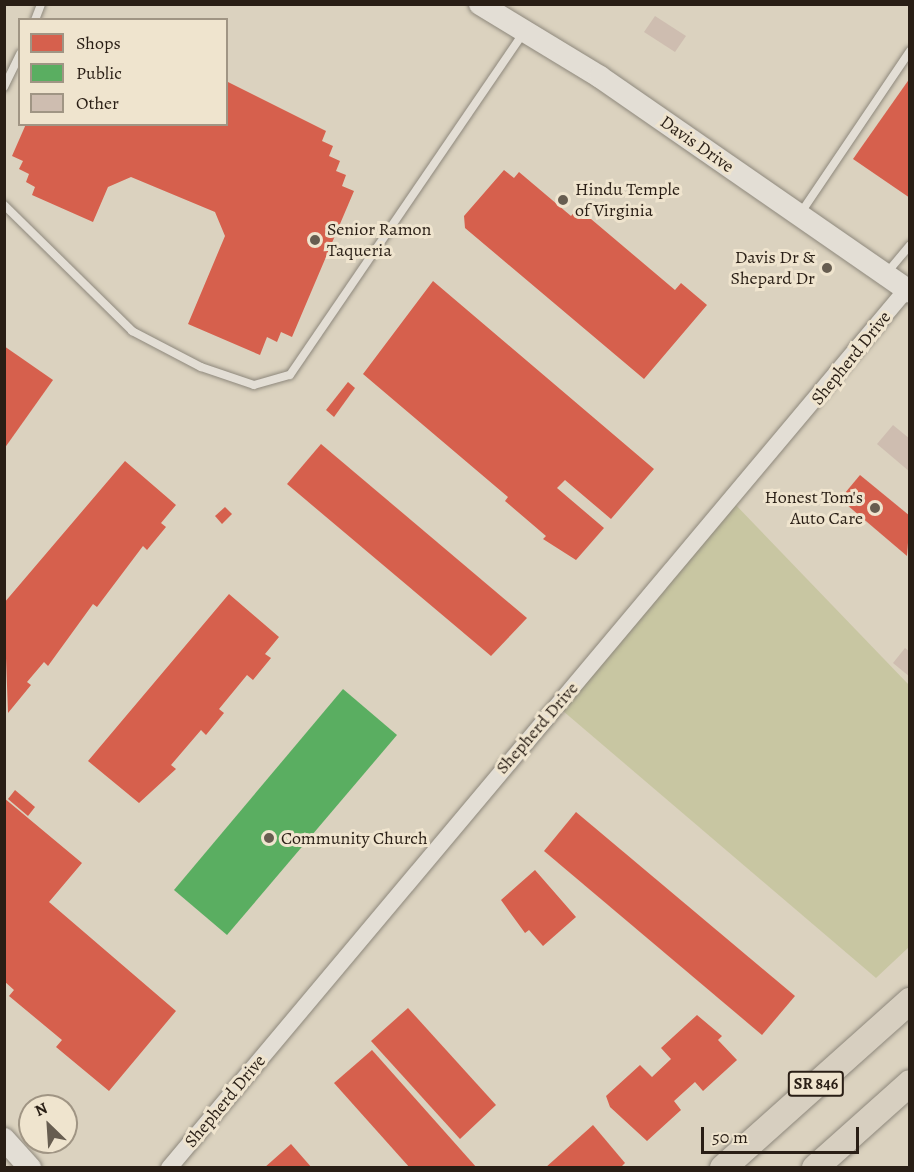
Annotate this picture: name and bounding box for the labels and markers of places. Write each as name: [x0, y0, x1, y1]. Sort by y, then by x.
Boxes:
place label: Hindu Temple of Virginia: [575, 179, 680, 222]
marker: Hindu Temple of Virginia: [556, 193, 570, 207]
place label: Senior Ramon Taqueria: [327, 219, 431, 262]
marker: Senior Ramon Taqueria: [308, 233, 322, 247]
place label: Davis Dr & Shepard Dr: [731, 247, 815, 290]
marker: Davis Dr & Shepard Dr: [820, 261, 834, 275]
place label: Honest Tom's Auto Care: [765, 487, 863, 530]
marker: Honest Tom's Auto Care: [868, 501, 882, 515]
place label: Community Church: [281, 827, 428, 849]
marker: Community Church: [262, 831, 276, 845]

